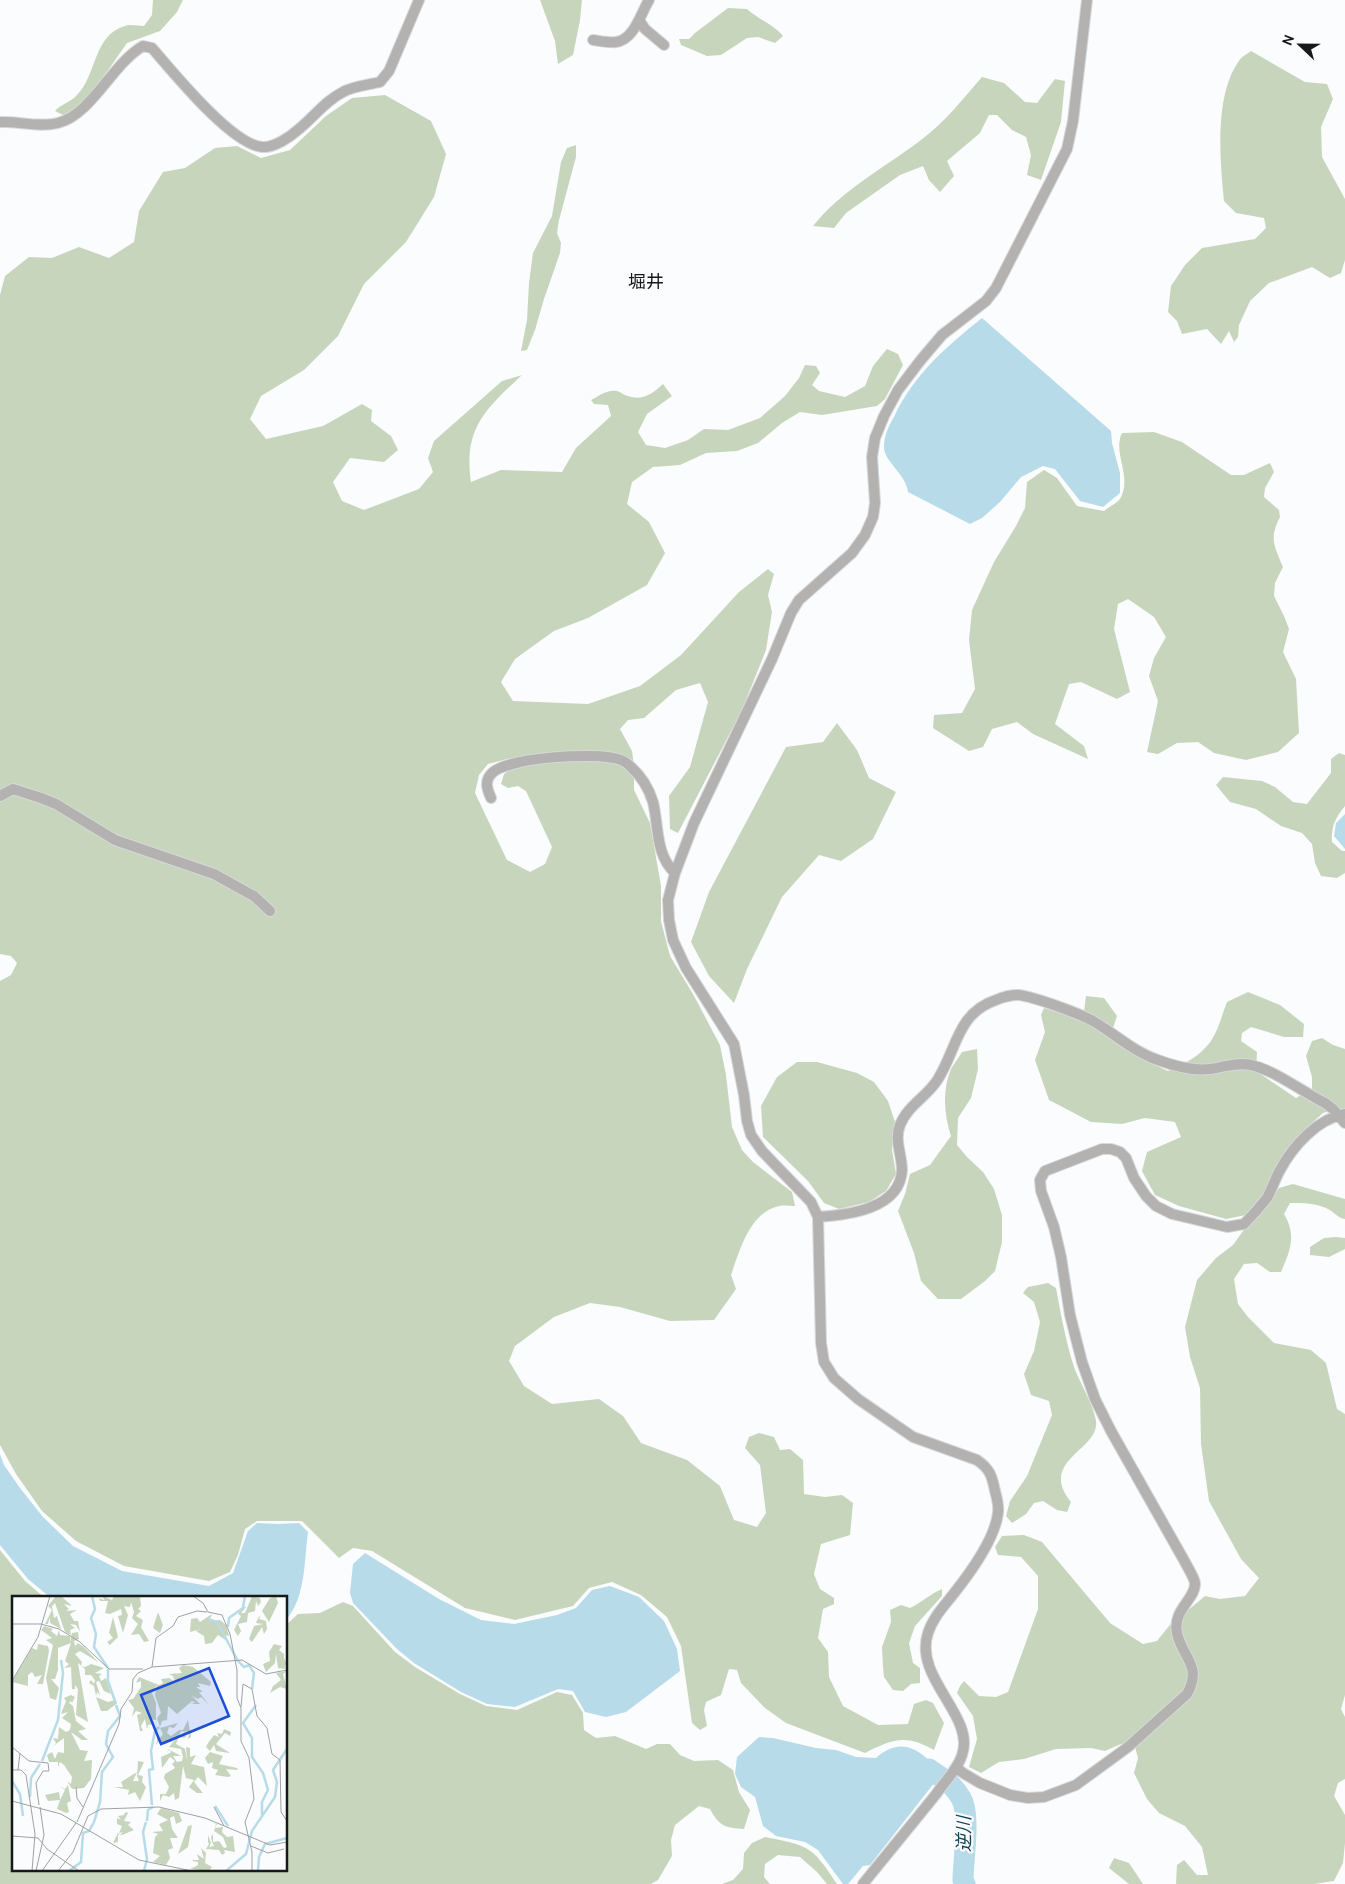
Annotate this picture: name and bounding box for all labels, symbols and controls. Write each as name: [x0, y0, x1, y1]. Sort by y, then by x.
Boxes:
north arrow: [1275, 20, 1325, 70]
text: N: [1278, 32, 1298, 48]
district label: 堀井: [628, 271, 664, 293]
inset map: [12, 1596, 288, 1872]
water label: 逆川: [953, 1814, 975, 1852]

